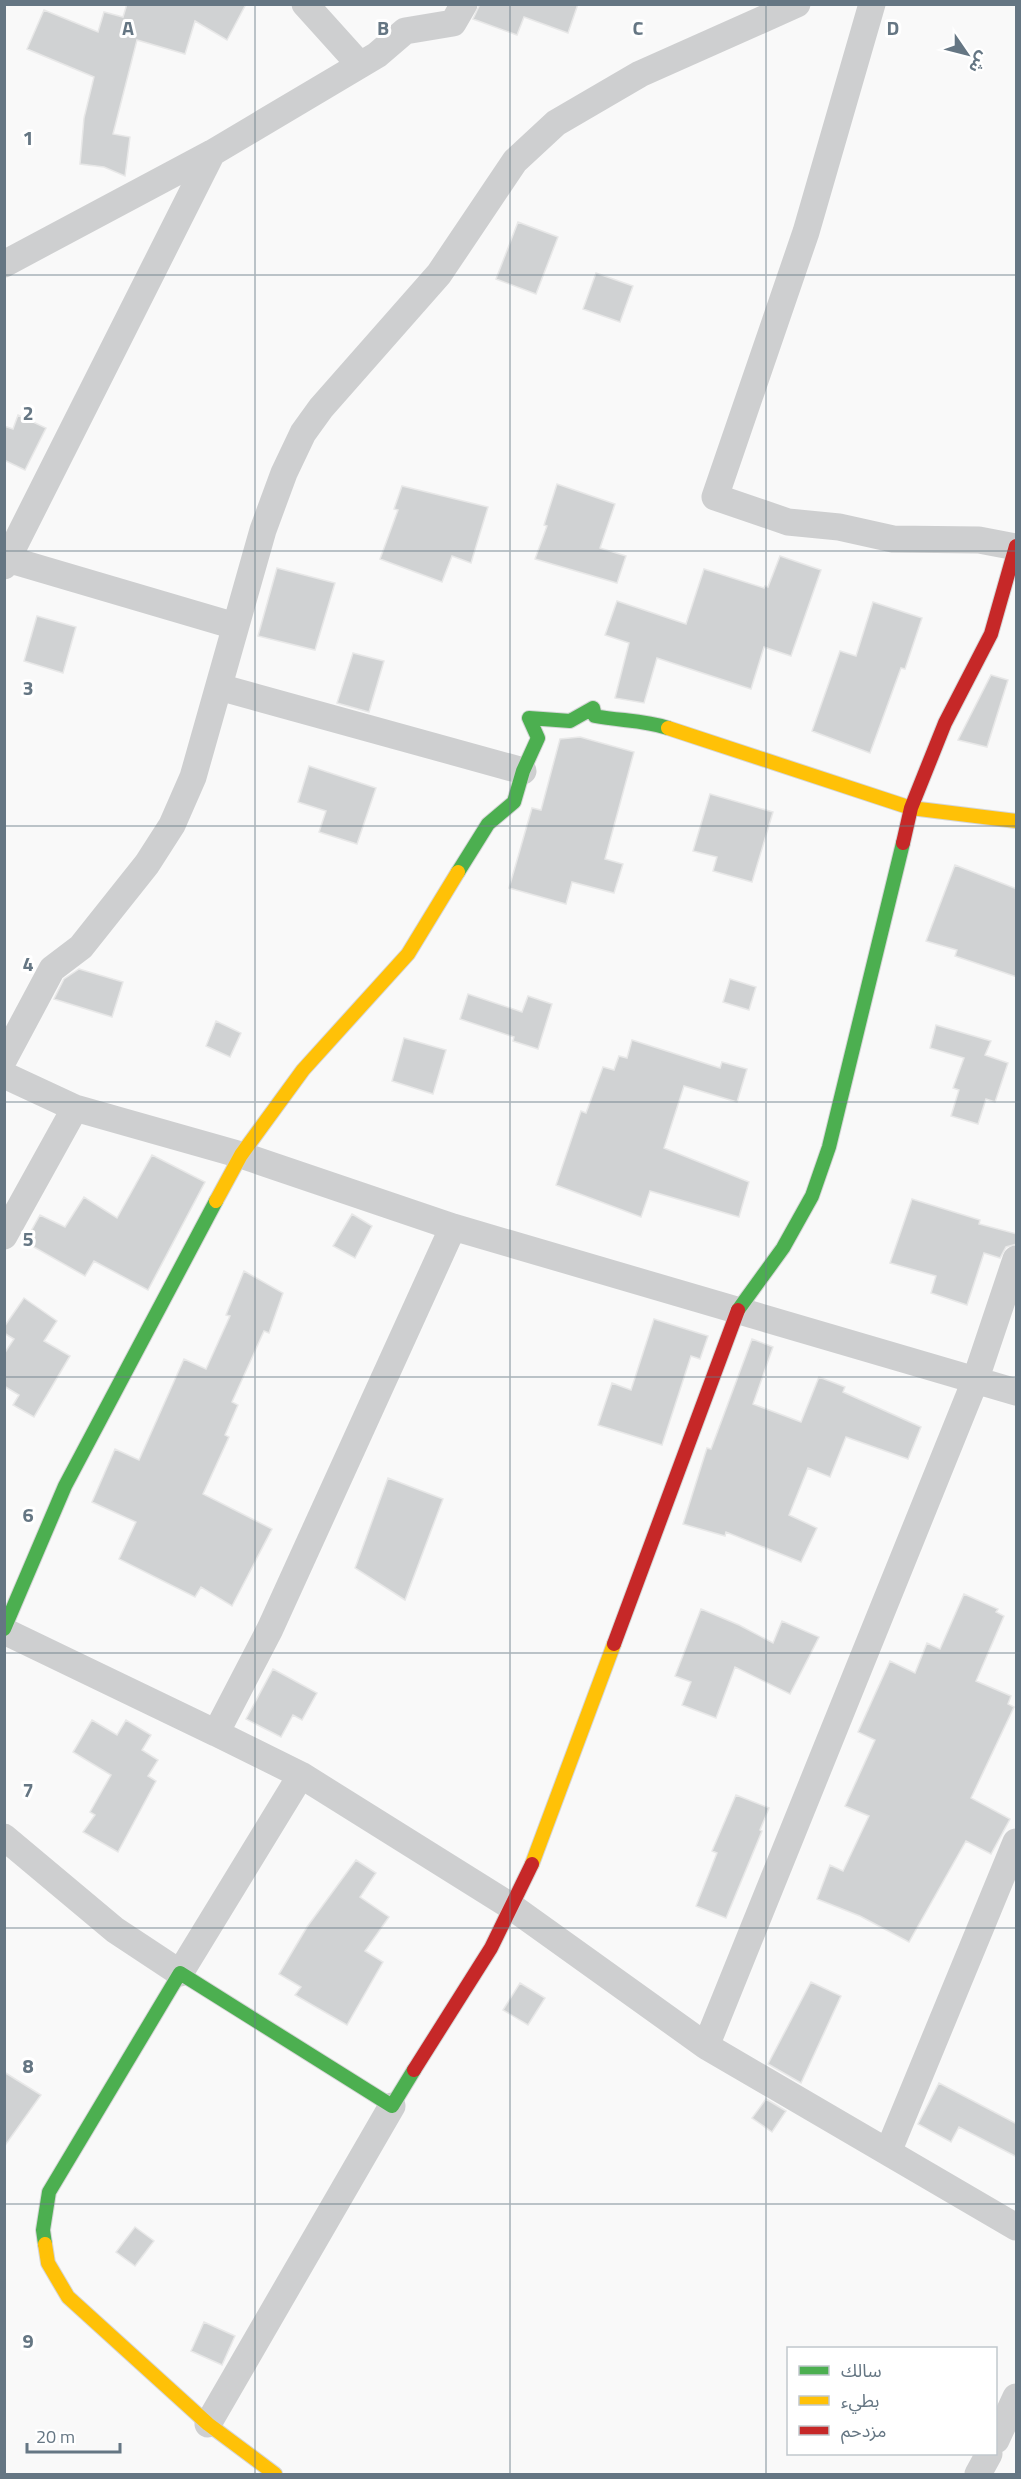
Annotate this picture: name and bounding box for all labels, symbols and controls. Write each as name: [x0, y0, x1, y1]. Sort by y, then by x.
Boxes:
text: A: [122, 12, 134, 43]
text: B: [377, 12, 389, 43]
text: C: [633, 12, 644, 43]
text: D: [887, 12, 899, 43]
north arrow: [937, 24, 997, 84]
text: ش: [963, 47, 995, 79]
text: 1: [22, 122, 34, 153]
text: 2: [22, 397, 34, 428]
text: 3: [22, 672, 34, 703]
text: 4: [22, 948, 34, 979]
text: 5: [22, 1223, 34, 1254]
text: 6: [22, 1499, 34, 1530]
text: 7: [22, 1774, 34, 1805]
text: 8: [22, 2050, 34, 2081]
text: 9: [22, 2325, 34, 2356]
legend: [787, 2347, 997, 2455]
text: سالك: [841, 2357, 882, 2384]
text: بطيء: [841, 2387, 879, 2414]
scale bar: [27, 2416, 120, 2454]
text: مزدحم: [841, 2417, 886, 2444]
text: 20 m: [36, 2423, 75, 2450]

